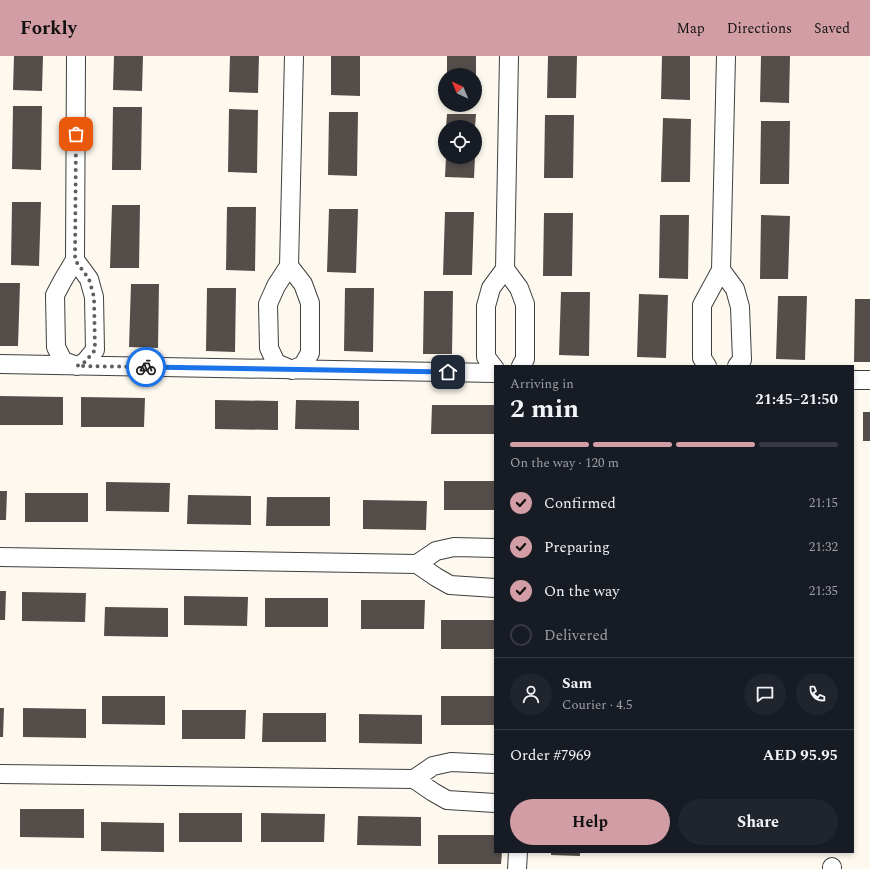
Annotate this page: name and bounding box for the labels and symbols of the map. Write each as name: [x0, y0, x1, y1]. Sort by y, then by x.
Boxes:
north arrow: [438, 68, 482, 112]
pin: [59, 117, 93, 151]
courier: [126, 347, 166, 387]
pin: [431, 355, 465, 389]

